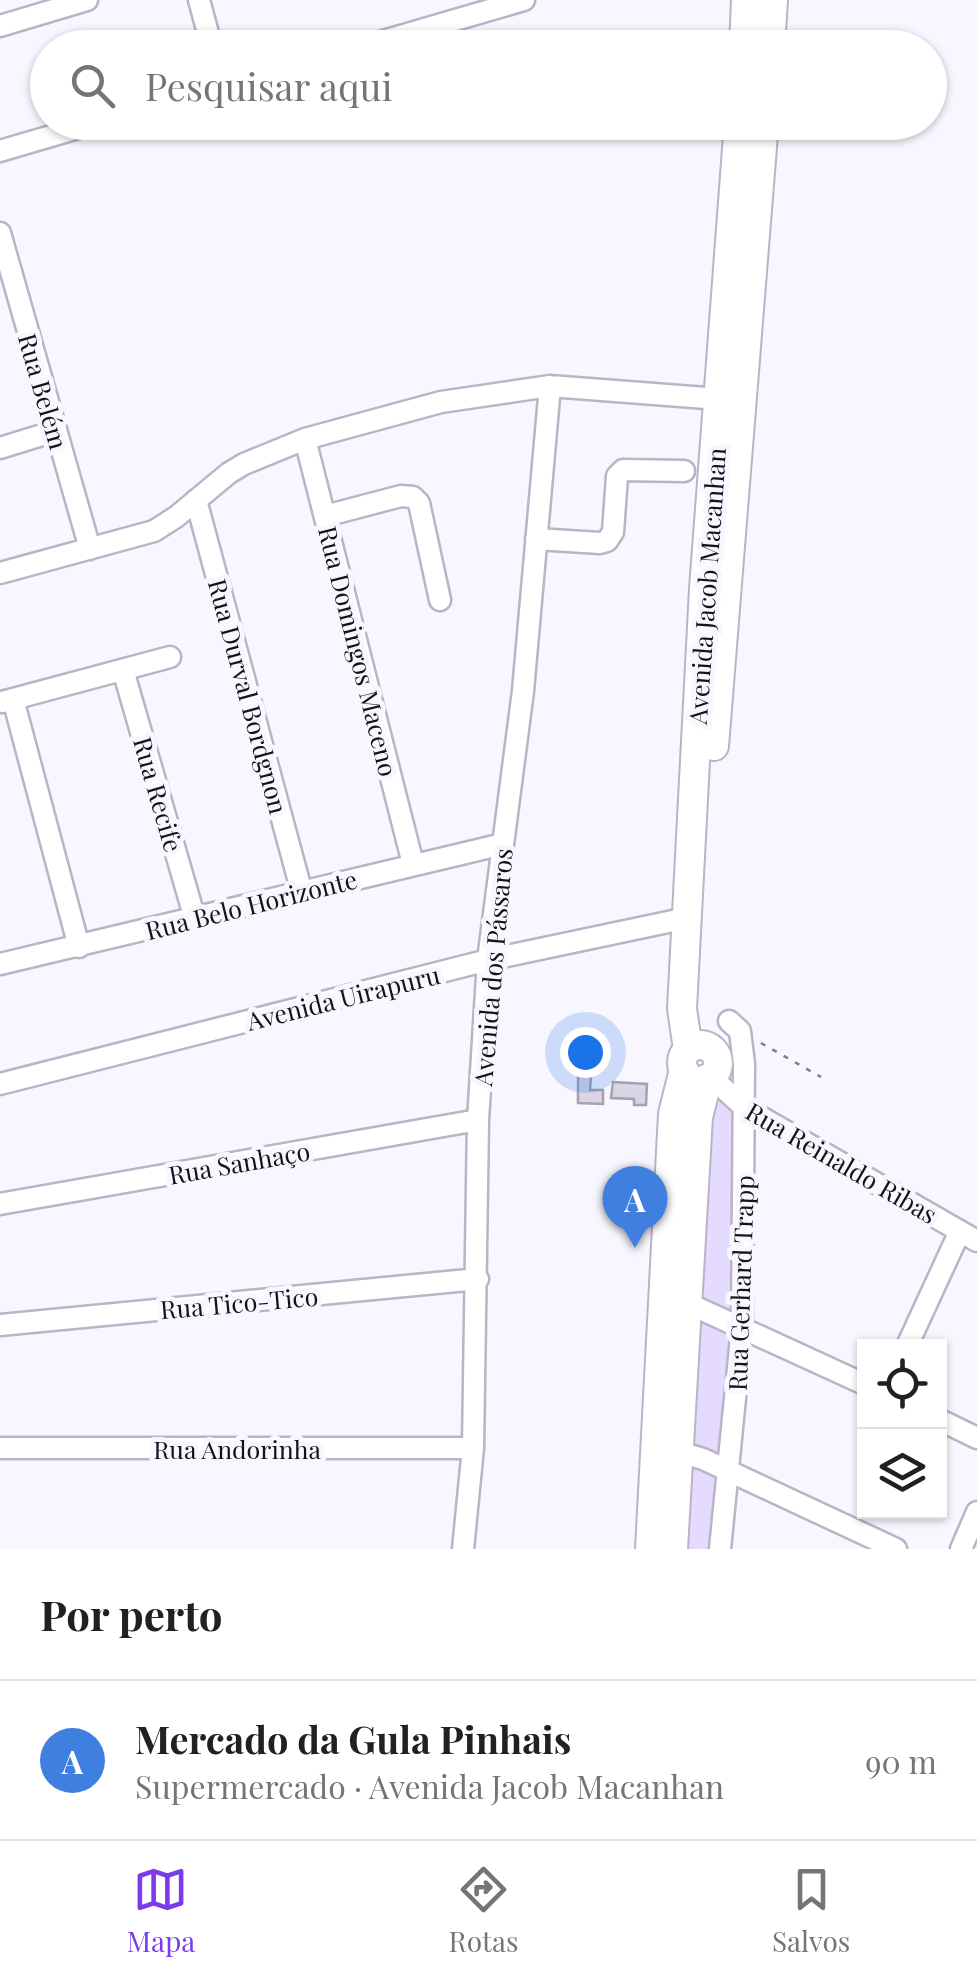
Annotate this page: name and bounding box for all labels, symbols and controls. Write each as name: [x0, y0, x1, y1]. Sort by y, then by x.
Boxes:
search box: [30, 30, 947, 140]
icon: search: [65, 58, 120, 113]
text: Pesquisar aqui: [145, 60, 393, 111]
street label: Rua Belém: [12, 329, 76, 453]
street label: Avenida Jacob Macanhan: [680, 446, 732, 727]
street label: Rua Domingos Maceno: [312, 522, 406, 780]
street label: Rua Durval Bordgnon: [202, 575, 296, 817]
street label: Rua Recife: [127, 733, 191, 855]
street label: Avenida dos Pássaros: [465, 847, 519, 1088]
street label: Rua Belo Horizonte: [142, 862, 360, 946]
street label: Avenida Uirapuru: [242, 957, 443, 1037]
your location: [560, 1027, 611, 1078]
street label: Rua Reinaldo Ribas: [741, 1094, 943, 1230]
street label: Rua Sanhaço: [166, 1133, 312, 1191]
pin: A: [602, 1166, 668, 1248]
street label: Rua Gerhard Trapp: [720, 1174, 760, 1392]
street label: Rua Tico-Tico: [159, 1279, 319, 1325]
map controls: [857, 1339, 947, 1519]
button: locate: [857, 1339, 947, 1429]
button: layers: [857, 1429, 947, 1519]
street label: Rua Andorinha: [153, 1432, 321, 1465]
text: Por perto: [40, 1586, 223, 1642]
text: Mercado da Gula Pinhais: [135, 1713, 571, 1764]
text: A: [62, 1739, 83, 1782]
text: 90 m: [865, 1739, 937, 1782]
text: Supermercado · Avenida Jacob Macanhan: [135, 1764, 724, 1807]
tab: Mapa: [127, 1862, 195, 1959]
tab: Rotas: [449, 1862, 518, 1959]
tab: Salvos: [772, 1862, 850, 1959]

